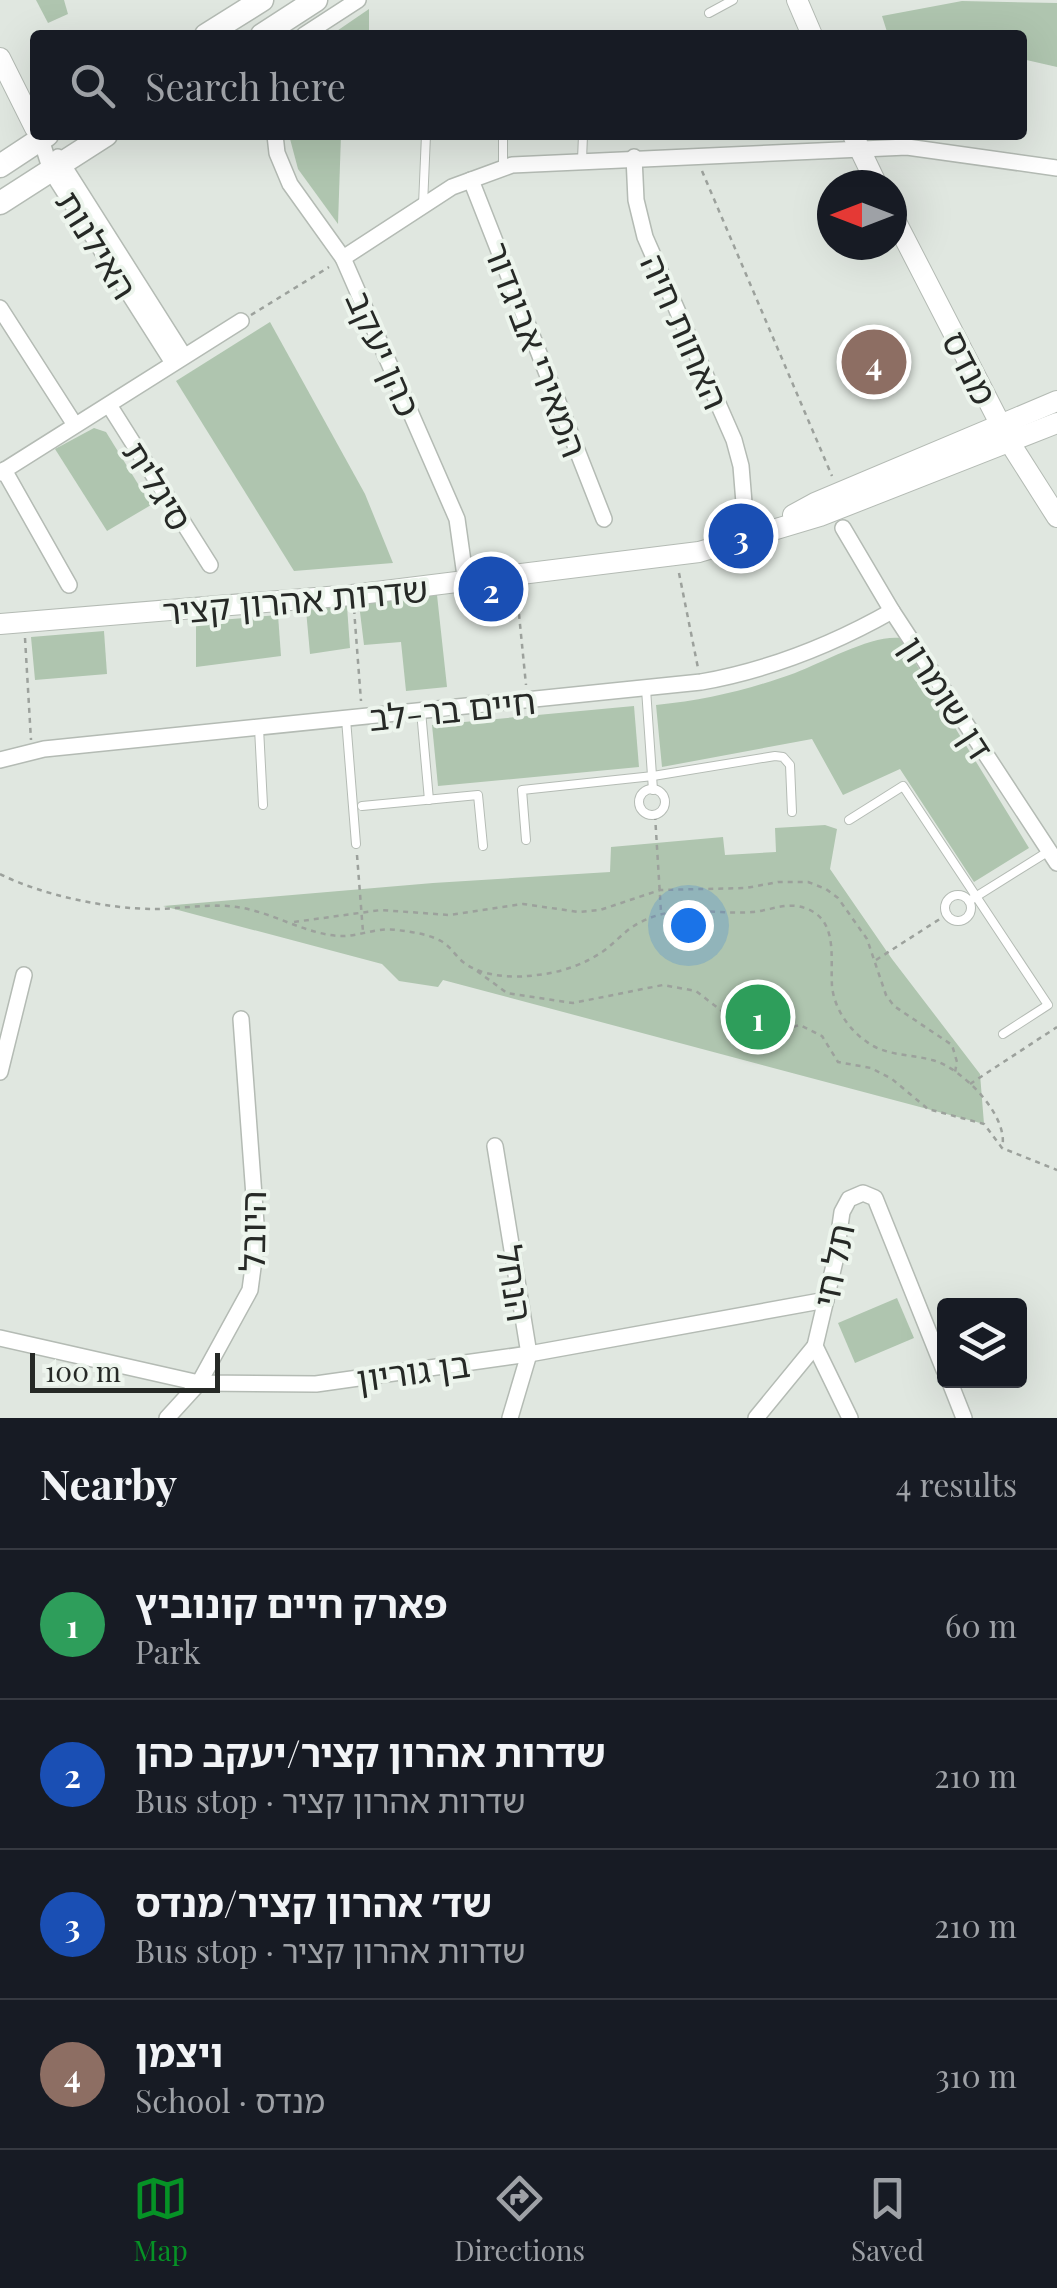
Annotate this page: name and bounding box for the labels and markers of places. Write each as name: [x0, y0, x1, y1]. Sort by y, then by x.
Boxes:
pin: 4: [842, 324, 906, 400]
pin: 3: [708, 498, 774, 574]
pin: 2: [458, 552, 524, 626]
pin: 1: [726, 980, 790, 1054]

